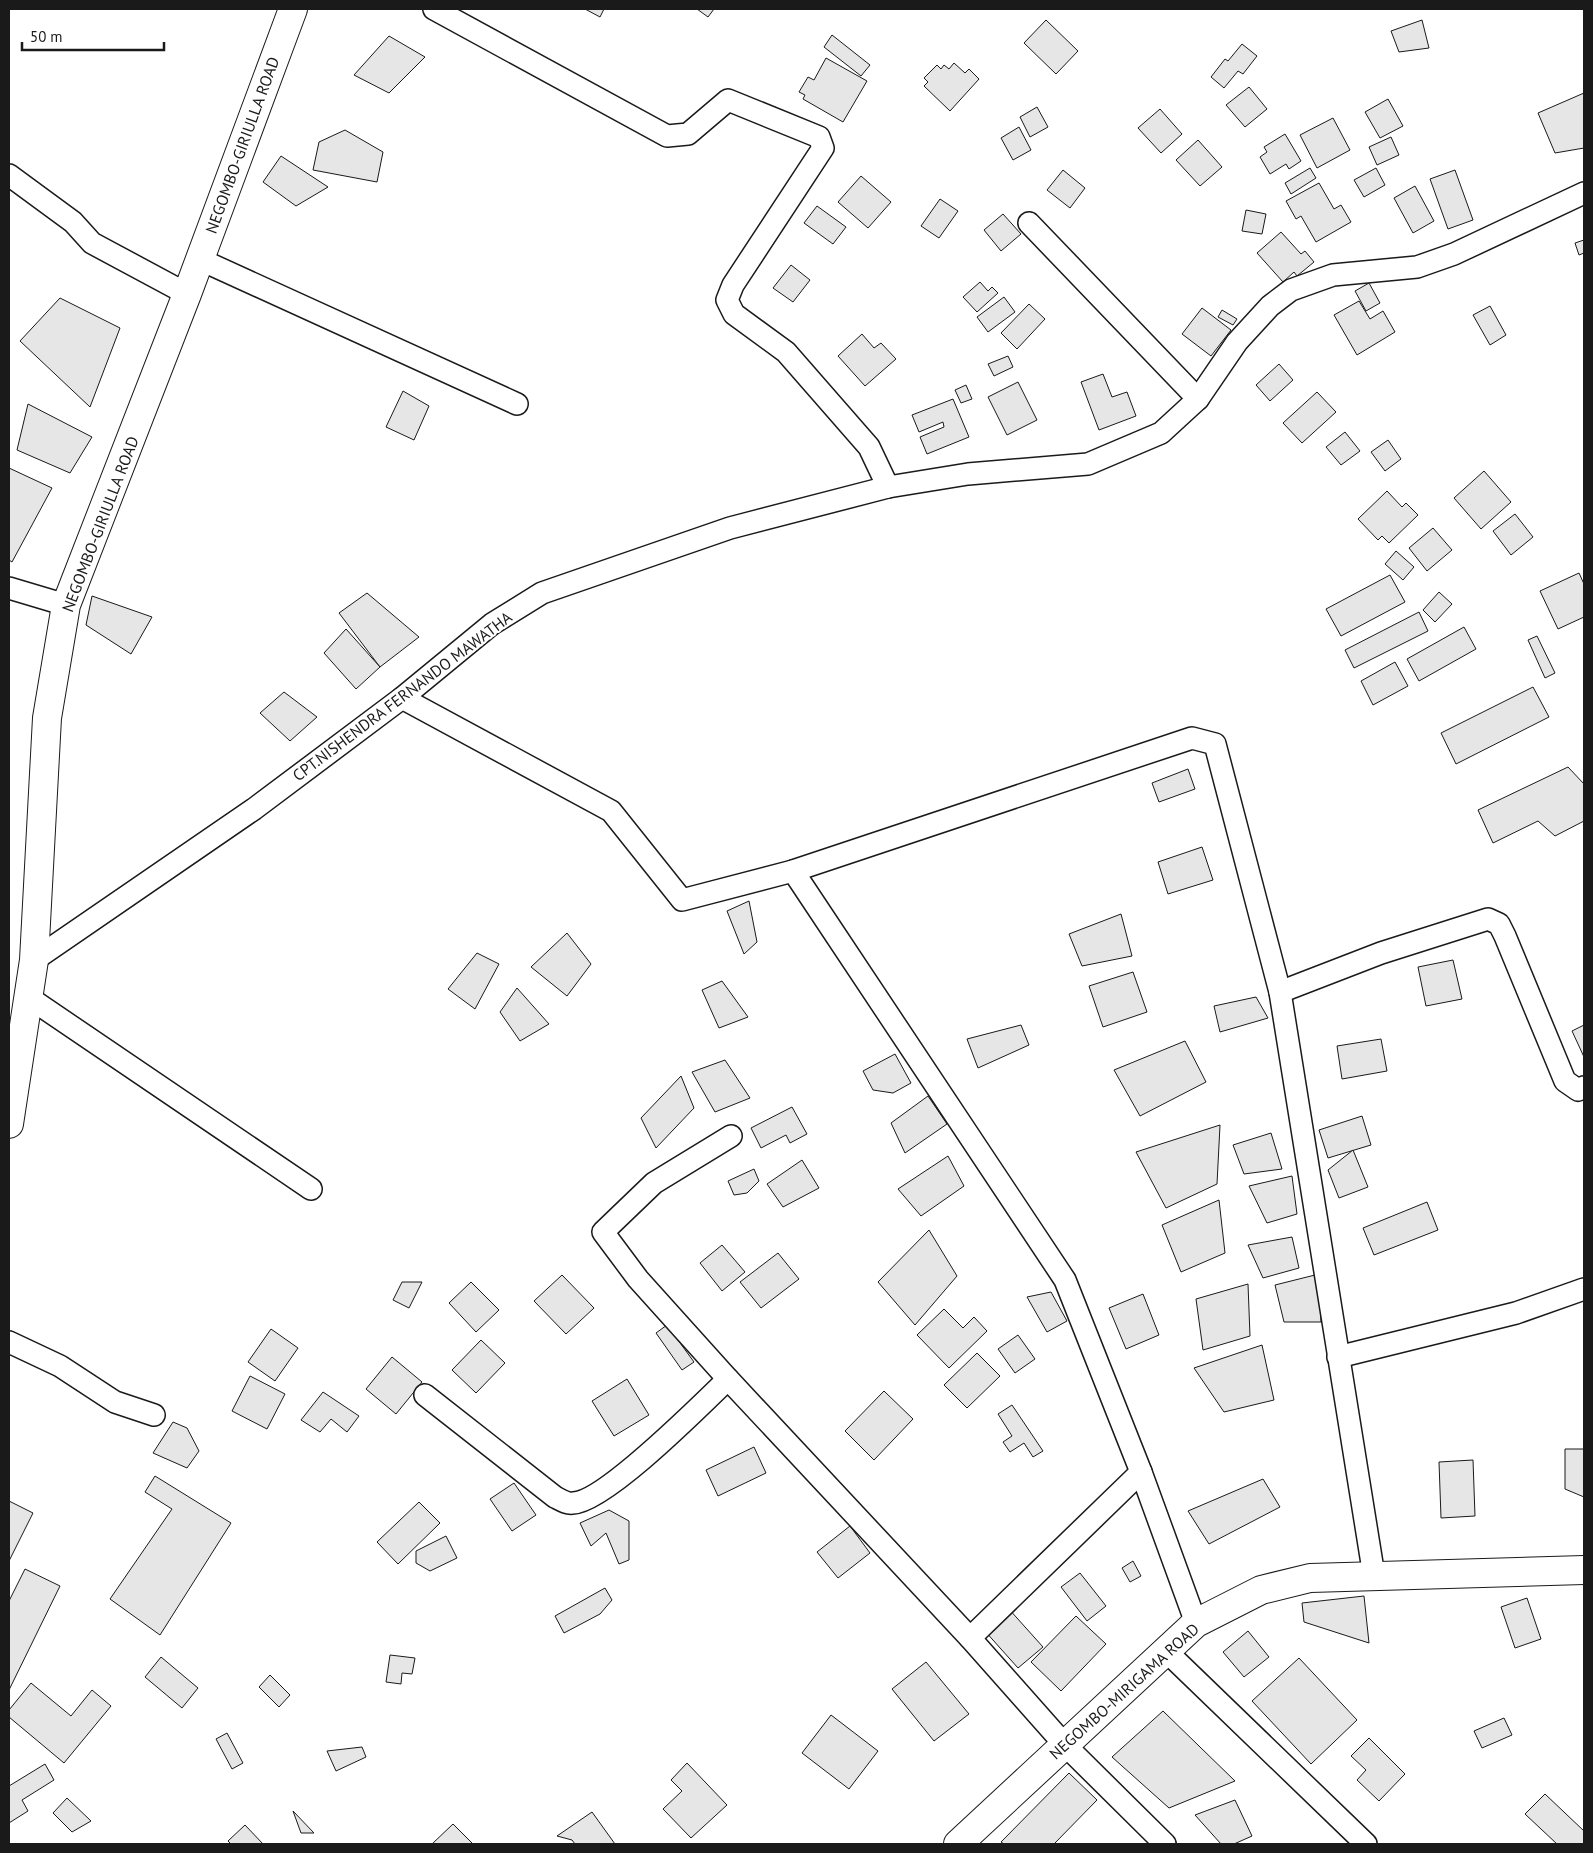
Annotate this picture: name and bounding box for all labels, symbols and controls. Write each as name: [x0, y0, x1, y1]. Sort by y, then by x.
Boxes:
scale bar: [22, 20, 165, 52]
text: 50 m: [30, 27, 63, 46]
street label: NEGOMBO-GIRIULLA ROAD: [201, 54, 283, 236]
street label: NEGOMBO-GIRIULLA ROAD: [57, 433, 143, 615]
street label: CPT.NISHENDRA FERNANDO MAWATHA: [288, 606, 516, 785]
street label: NEGOMBO-MIRIGAMA ROAD: [1045, 1619, 1203, 1763]

